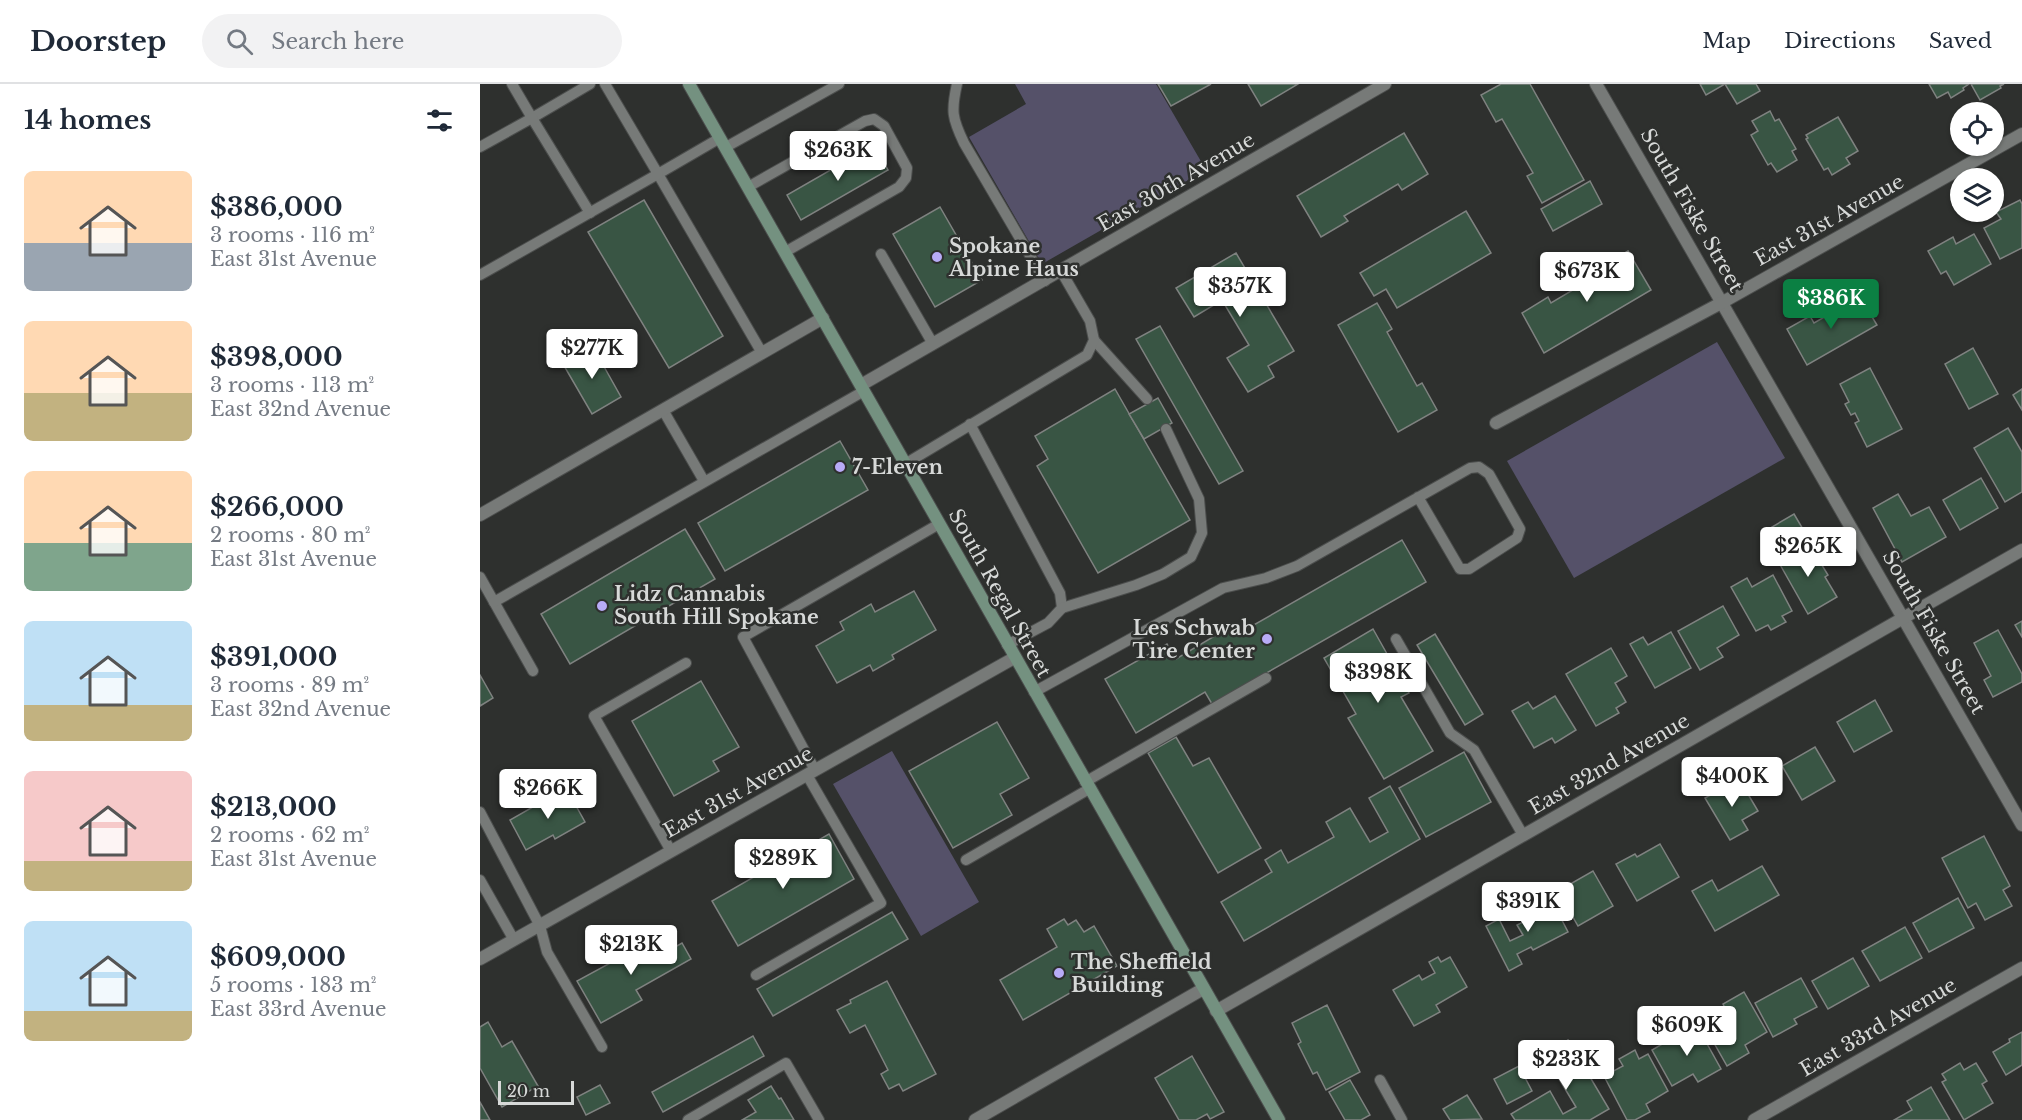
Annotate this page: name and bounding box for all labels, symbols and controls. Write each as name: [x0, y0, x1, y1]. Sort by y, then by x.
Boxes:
search box: [202, 14, 622, 68]
text: Doorstep: [30, 24, 166, 59]
icon: search: [223, 25, 256, 58]
text: Search here: [271, 28, 404, 55]
text: Map: [1702, 28, 1751, 54]
text: Directions: [1784, 28, 1896, 54]
text: Saved: [1929, 28, 1992, 54]
map controls: [1950, 102, 2004, 222]
button: locate: [1950, 102, 2004, 156]
text: 14 homes: [24, 104, 151, 136]
icon: filters: [423, 104, 456, 137]
street label: South Fiske Street: [1635, 124, 1749, 296]
street label: East 30th Avenue: [1093, 127, 1259, 237]
pin: $263K: [796, 131, 880, 182]
text: $263K: [804, 138, 872, 162]
button: layers: [1950, 168, 2004, 222]
street label: East 31st Avenue: [1750, 169, 1908, 271]
text: $386,000: [210, 191, 343, 223]
icon: home: [72, 195, 144, 267]
text: 3 rooms · 116 m²: [210, 223, 375, 247]
place label: Spokane Alpine Haus: [948, 234, 1079, 281]
text: East 31st Avenue: [210, 247, 377, 271]
marker: Spokane Alpine Haus: [930, 250, 944, 264]
pin: $673K: [1545, 252, 1629, 303]
text: $673K: [1554, 259, 1620, 283]
pin: $357K: [1198, 267, 1282, 318]
text: $357K: [1208, 274, 1272, 298]
pin: $386K: [1789, 279, 1873, 330]
text: $386K: [1797, 286, 1865, 310]
pin: $277K: [550, 329, 634, 380]
text: $277K: [560, 336, 624, 360]
text: $398,000: [210, 341, 343, 373]
icon: home: [72, 345, 144, 417]
text: 3 rooms · 113 m²: [210, 373, 374, 397]
text: East 32nd Avenue: [210, 397, 391, 421]
place label: 7-Eleven: [852, 455, 943, 479]
marker: 7-Eleven: [833, 460, 847, 474]
text: $266,000: [210, 491, 344, 523]
icon: home: [72, 495, 144, 567]
street label: South Regal Street: [944, 505, 1057, 682]
text: 2 rooms · 80 m²: [210, 523, 371, 547]
pin: $265K: [1766, 527, 1850, 578]
text: $265K: [1774, 534, 1842, 558]
street label: South Fiske Street: [1877, 546, 1991, 718]
text: East 31st Avenue: [210, 547, 377, 571]
place label: Lidz Cannabis South Hill Spokane: [614, 582, 819, 629]
marker: Lidz Cannabis South Hill Spokane: [595, 599, 609, 613]
place label: Les Schwab Tire Center: [1133, 616, 1255, 663]
marker: Les Schwab Tire Center: [1260, 632, 1274, 646]
text: $391,000: [210, 641, 337, 673]
icon: home: [72, 645, 144, 717]
pin: $398K: [1336, 653, 1420, 704]
text: $398K: [1344, 660, 1412, 684]
text: 3 rooms · 89 m²: [210, 673, 369, 697]
text: East 32nd Avenue: [210, 697, 391, 721]
street label: East 32nd Avenue: [1525, 708, 1693, 820]
street label: East 31st Avenue: [659, 741, 817, 843]
pin: $400K: [1690, 757, 1774, 808]
text: $400K: [1696, 764, 1768, 788]
pin: $266K: [506, 769, 590, 820]
text: $266K: [513, 776, 583, 800]
text: $213,000: [210, 791, 337, 823]
icon: home: [72, 795, 144, 867]
text: 2 rooms · 62 m²: [210, 823, 369, 847]
pin: $289K: [741, 839, 825, 890]
text: $289K: [749, 846, 817, 870]
text: East 31st Avenue: [210, 847, 377, 871]
pin: $391K: [1486, 882, 1570, 933]
text: $391K: [1496, 889, 1560, 913]
pin: $213K: [589, 925, 673, 976]
text: $213K: [599, 932, 663, 956]
text: $609,000: [210, 941, 346, 973]
icon: home: [72, 945, 144, 1017]
place label: The Sheffield Building: [1071, 950, 1212, 997]
marker: The Sheffield Building: [1052, 966, 1066, 980]
street label: East 33rd Avenue: [1796, 972, 1960, 1082]
text: 5 rooms · 183 m²: [210, 973, 377, 997]
text: East 33rd Avenue: [210, 997, 387, 1021]
pin: $609K: [1645, 1006, 1729, 1057]
text: $609K: [1651, 1013, 1723, 1037]
pin: $233K: [1524, 1040, 1608, 1091]
text: $233K: [1532, 1047, 1600, 1071]
scale bar: [498, 1078, 574, 1106]
text: 20 m: [507, 1081, 550, 1101]

